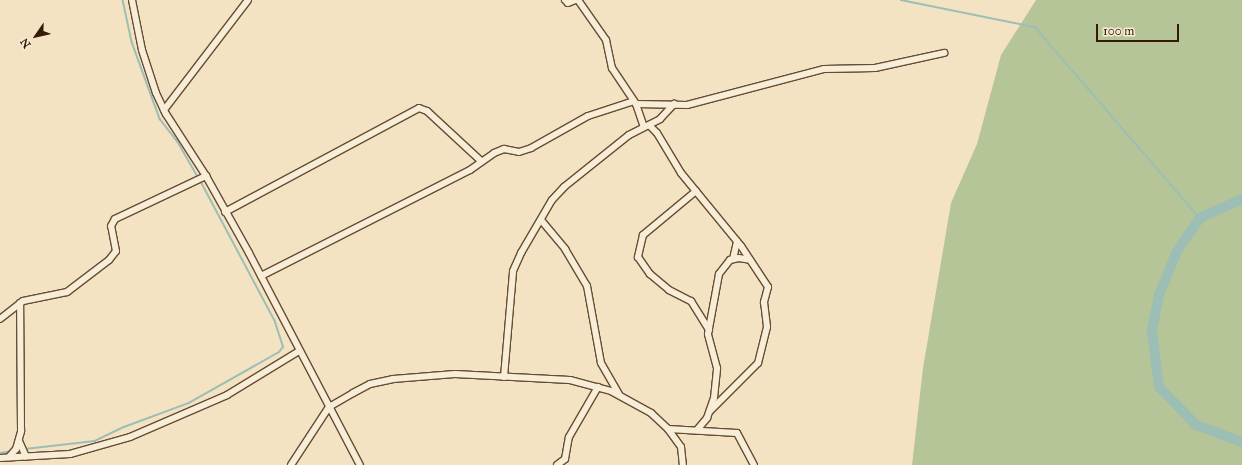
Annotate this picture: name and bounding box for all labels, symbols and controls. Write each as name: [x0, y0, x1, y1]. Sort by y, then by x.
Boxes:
north arrow: [16, 16, 56, 56]
scale bar: [1098, 16, 1181, 42]
text: 100 m: [1103, 24, 1134, 38]
text: N: [18, 35, 34, 50]

